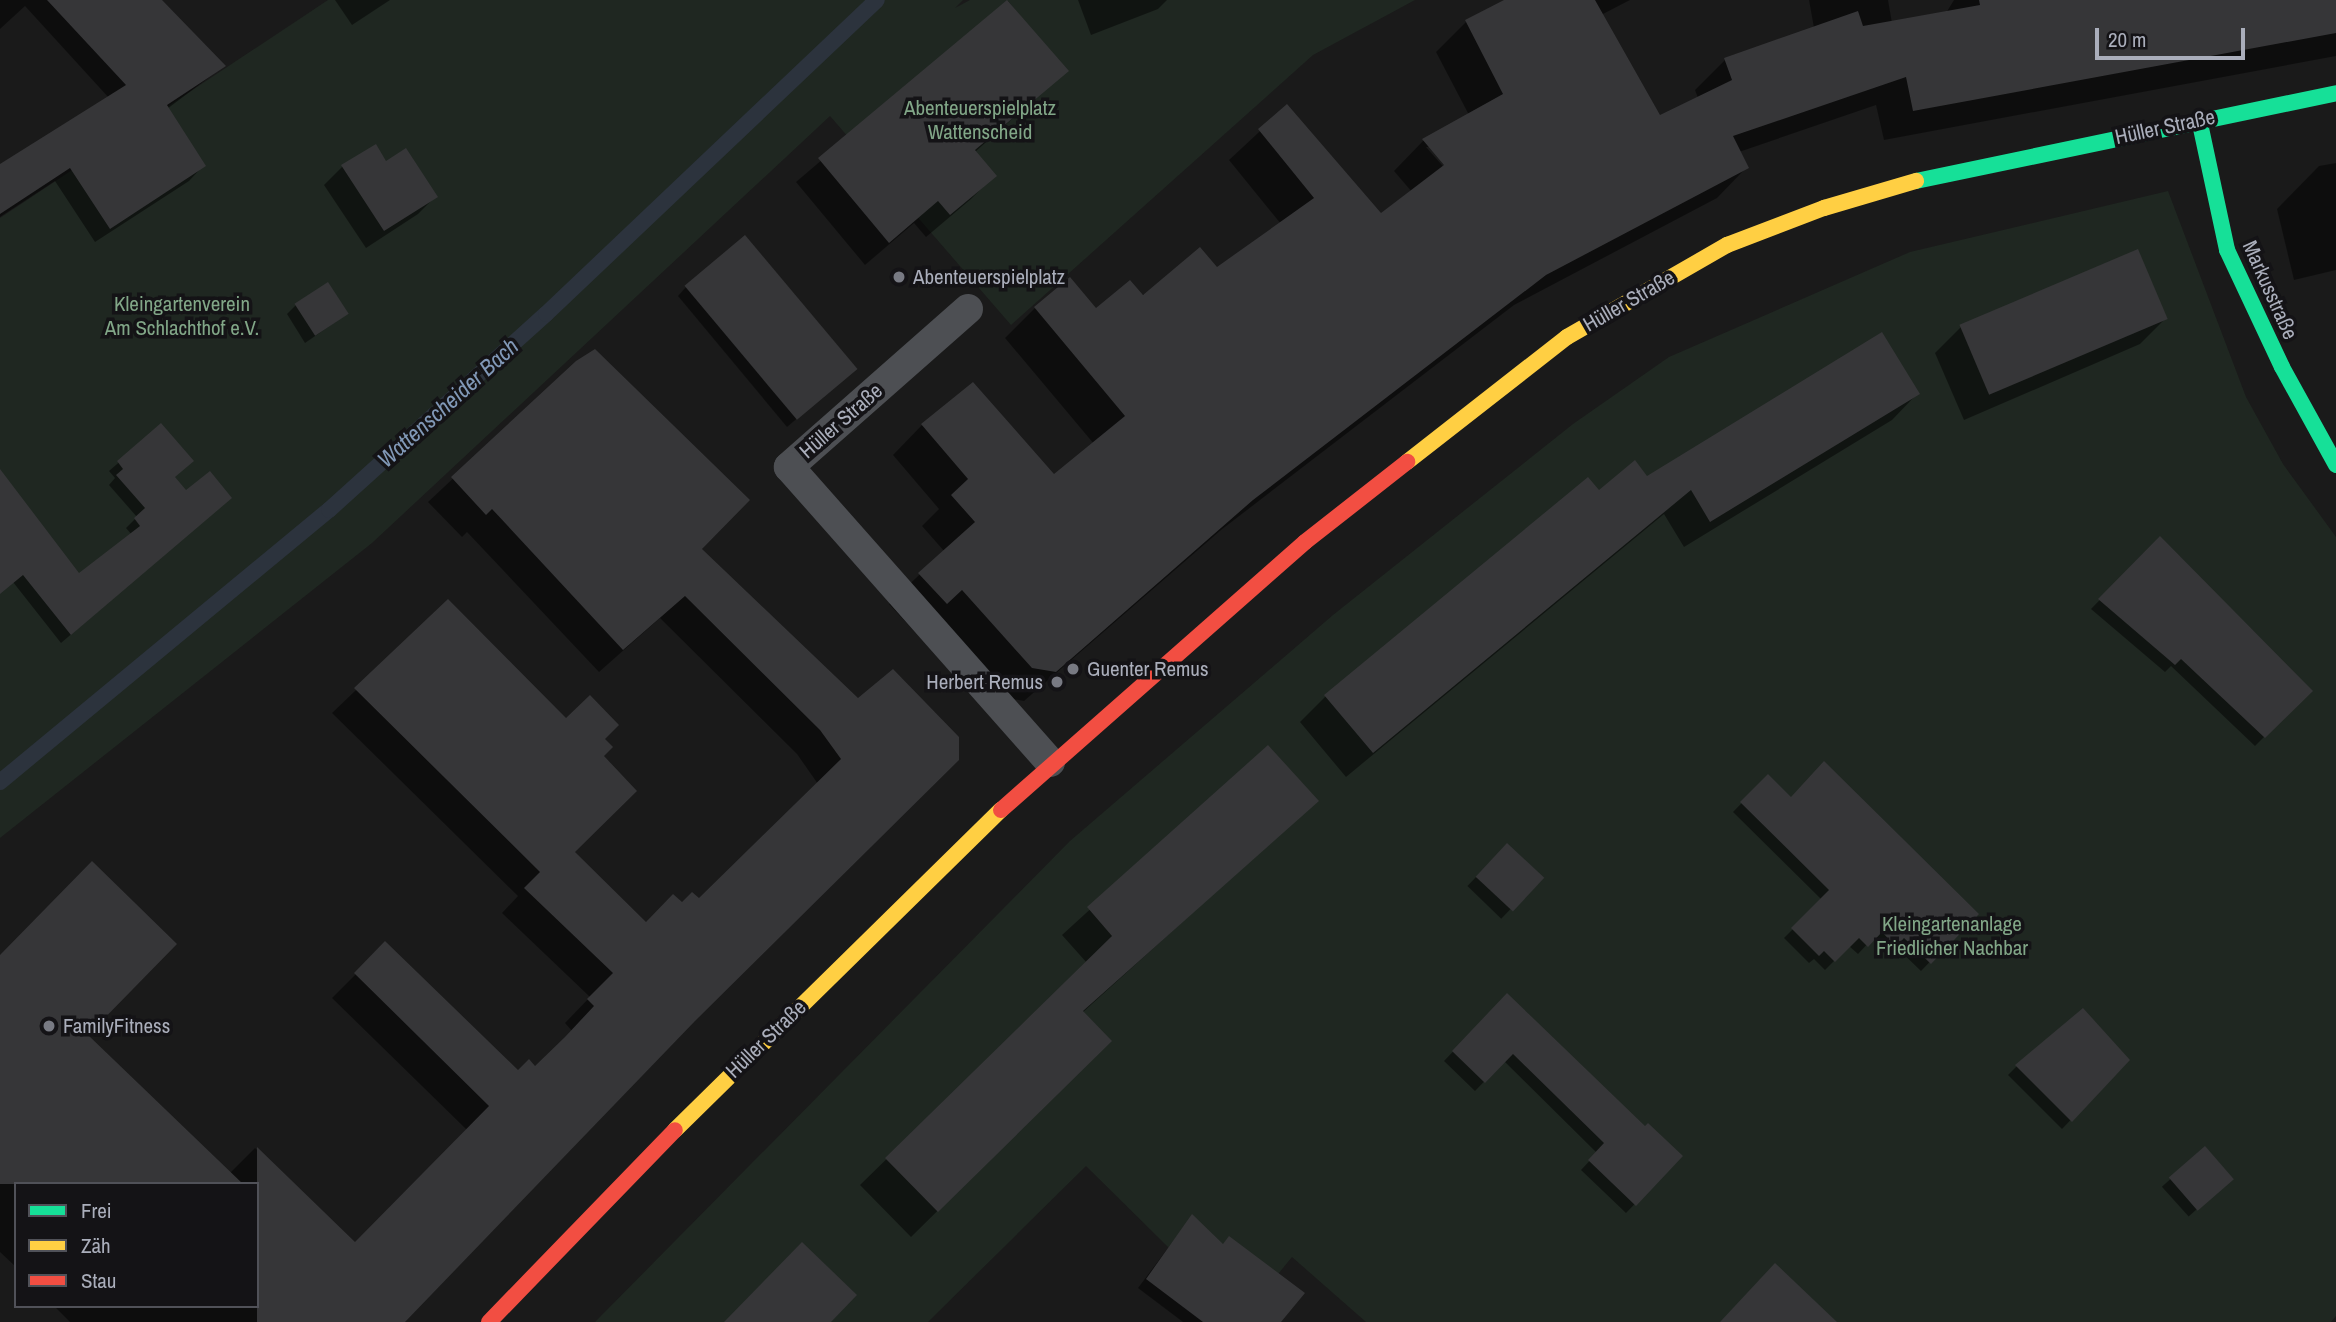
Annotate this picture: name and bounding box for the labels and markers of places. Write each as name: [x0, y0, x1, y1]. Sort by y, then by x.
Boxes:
place label: Abenteuerspielplatz: [913, 264, 1065, 290]
marker: Abenteuerspielplatz: [891, 269, 907, 285]
place label: Guenter Remus: [1087, 656, 1209, 682]
marker: Guenter Remus: [1065, 661, 1081, 677]
place label: Herbert Remus: [926, 669, 1043, 695]
marker: Herbert Remus: [1049, 674, 1065, 690]
place label: FamilyFitness: [63, 1013, 170, 1039]
marker: FamilyFitness: [41, 1018, 57, 1034]

